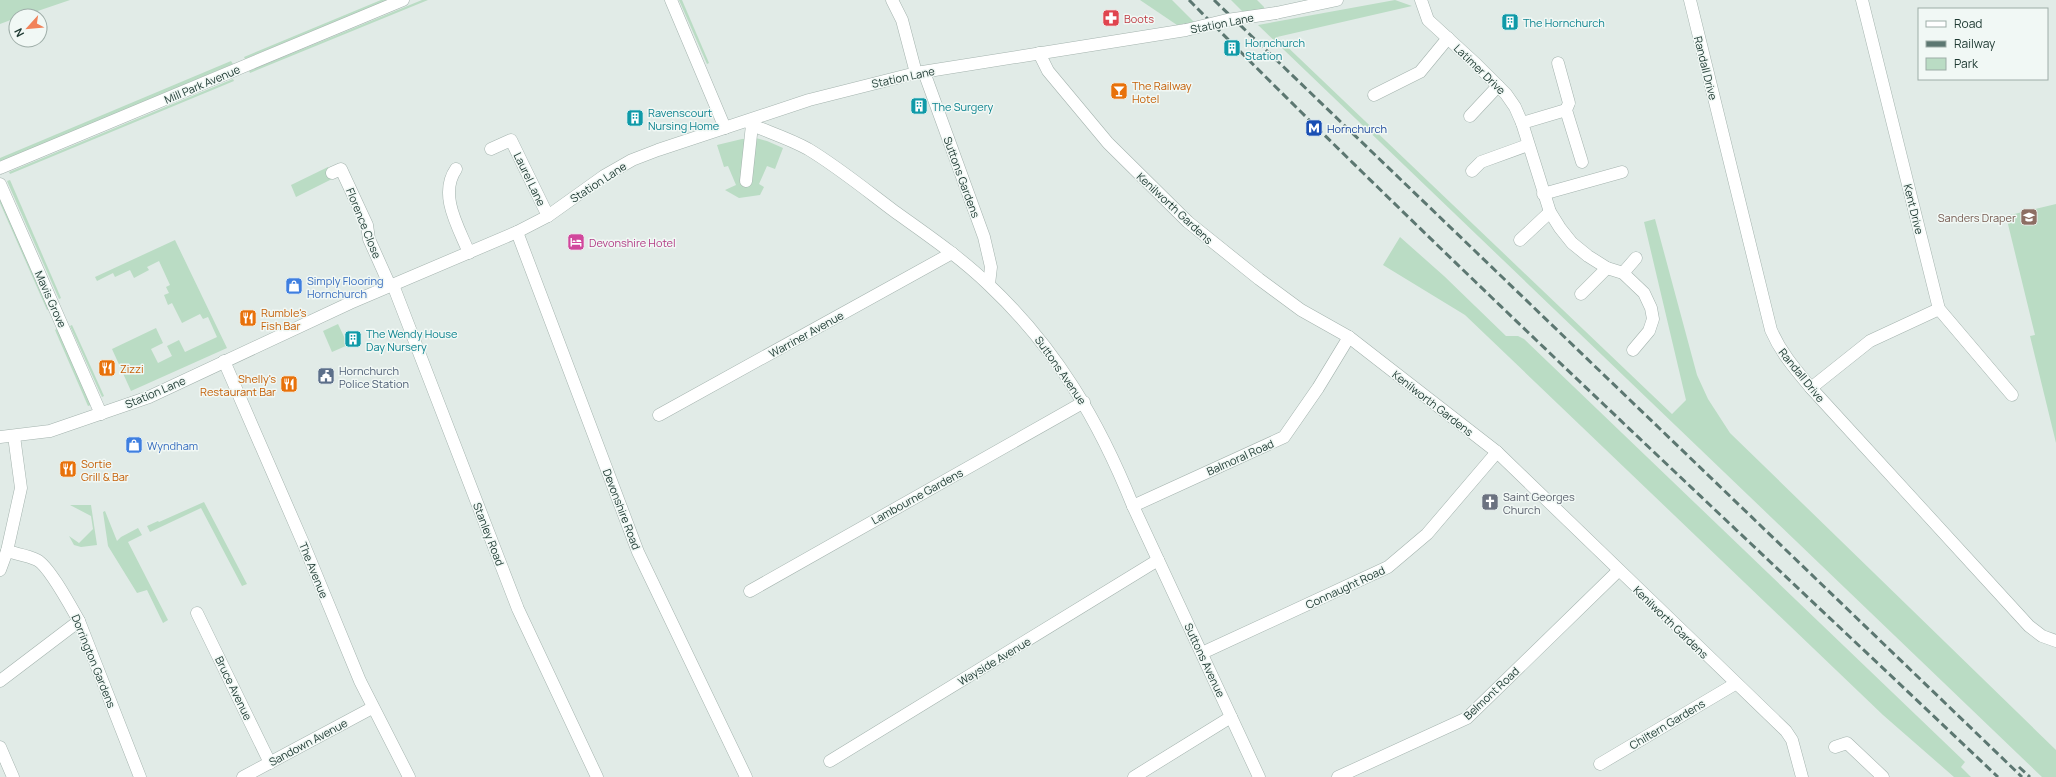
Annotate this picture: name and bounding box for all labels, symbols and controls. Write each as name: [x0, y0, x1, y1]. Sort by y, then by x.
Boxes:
north arrow: [8, 8, 48, 48]
pharmacy icon: Boots: [1101, 8, 1121, 28]
legend: [1918, 8, 2048, 80]
street label: Station Lane: [1189, 9, 1255, 36]
place label: Boots: [1124, 11, 1154, 26]
building icon: The Hornchurch: [1500, 12, 1520, 32]
place label: The Hornchurch: [1523, 15, 1605, 30]
text: Road: [1954, 15, 1982, 32]
text: N: [10, 26, 27, 40]
place label: Hornchurch Station: [1245, 35, 1305, 63]
street label: Randall Drive: [1691, 35, 1721, 102]
text: Railway: [1954, 35, 1996, 52]
building icon: Hornchurch Station: [1222, 38, 1242, 58]
street label: Latimer Drive: [1451, 41, 1509, 98]
text: Park: [1954, 55, 1979, 72]
street label: Mill Park Avenue: [162, 61, 243, 107]
street label: Station Lane: [870, 63, 936, 91]
place label: The Railway Hotel: [1132, 78, 1192, 106]
bar icon: The Railway Hotel: [1109, 81, 1129, 101]
building icon: The Surgery: [909, 96, 929, 116]
place label: The Surgery: [932, 99, 994, 114]
place label: Ravenscourt Nursing Home: [648, 105, 720, 133]
building icon: Ravenscourt Nursing Home: [625, 108, 645, 128]
metro station icon: Hornchurch: [1304, 118, 1324, 138]
place label: Hornchurch: [1327, 121, 1387, 136]
street label: Suttons Gardens: [940, 134, 984, 220]
street label: Laurel Lane: [511, 150, 550, 209]
street label: Station Lane: [567, 158, 629, 206]
street label: Kenilworth Gardens: [1134, 169, 1216, 247]
street label: Kent Drive: [1901, 182, 1928, 236]
street label: Florence Close: [343, 185, 385, 261]
school or university icon: Sanders Draper: [2019, 207, 2039, 227]
place label: Sanders Draper: [1938, 210, 2016, 225]
hotel icon: Devonshire Hotel: [566, 232, 586, 252]
place label: Devonshire Hotel: [589, 235, 676, 250]
street label: Mavis Grove: [32, 268, 70, 330]
place label: Simply Flooring Hornchurch: [307, 273, 383, 301]
shop icon: Simply Flooring Hornchurch: [284, 276, 304, 296]
place label: Rumble's Fish Bar: [261, 305, 307, 333]
street label: Warriner Avenue: [766, 307, 846, 361]
restaurant icon: Rumble's Fish Bar: [238, 308, 258, 328]
place label: The Wendy House Day Nursery: [366, 326, 458, 354]
building icon: The Wendy House Day Nursery: [343, 329, 363, 349]
street label: Suttons Avenue: [1032, 333, 1090, 408]
street label: Randall Drive: [1776, 345, 1829, 406]
restaurant icon: Zizzi: [97, 358, 117, 378]
place label: Zizzi: [120, 361, 144, 376]
place label: Hornchurch Police Station: [339, 363, 409, 391]
public building icon: Hornchurch Police Station: [316, 366, 336, 386]
street label: Kenilworth Gardens: [1390, 367, 1477, 439]
place label: Shelly's Restaurant Bar: [200, 371, 276, 399]
street label: Station Lane: [123, 372, 188, 411]
restaurant icon: Shelly's Restaurant Bar: [279, 374, 299, 394]
shop icon: Wyndham: [124, 435, 144, 455]
street label: Balmoral Road: [1204, 436, 1276, 478]
place label: Wyndham: [147, 438, 198, 453]
place label: Sortie Grill & Bar: [81, 456, 129, 484]
restaurant icon: Sortie Grill & Bar: [58, 459, 78, 479]
street label: Lambourne Gardens: [869, 464, 966, 527]
street label: Devonshire Road: [600, 466, 644, 552]
place label: Saint Georges Church: [1503, 489, 1575, 517]
church icon: Saint Georges Church: [1480, 492, 1500, 512]
street label: Stanley Road: [470, 500, 508, 568]
street label: The Avenue: [296, 540, 332, 601]
street label: Connaught Road: [1303, 562, 1387, 612]
street label: Kenilworth Gardens: [1630, 582, 1712, 662]
street label: Dorrington Gardens: [68, 612, 120, 710]
street label: Suttons Avenue: [1181, 621, 1229, 700]
street label: Wayside Avenue: [955, 633, 1034, 689]
street label: Bruce Avenue: [212, 653, 256, 723]
street label: Belmont Road: [1460, 663, 1522, 723]
street label: Chiltern Gardens: [1626, 695, 1708, 752]
street label: Sandown Avenue: [266, 715, 350, 769]

